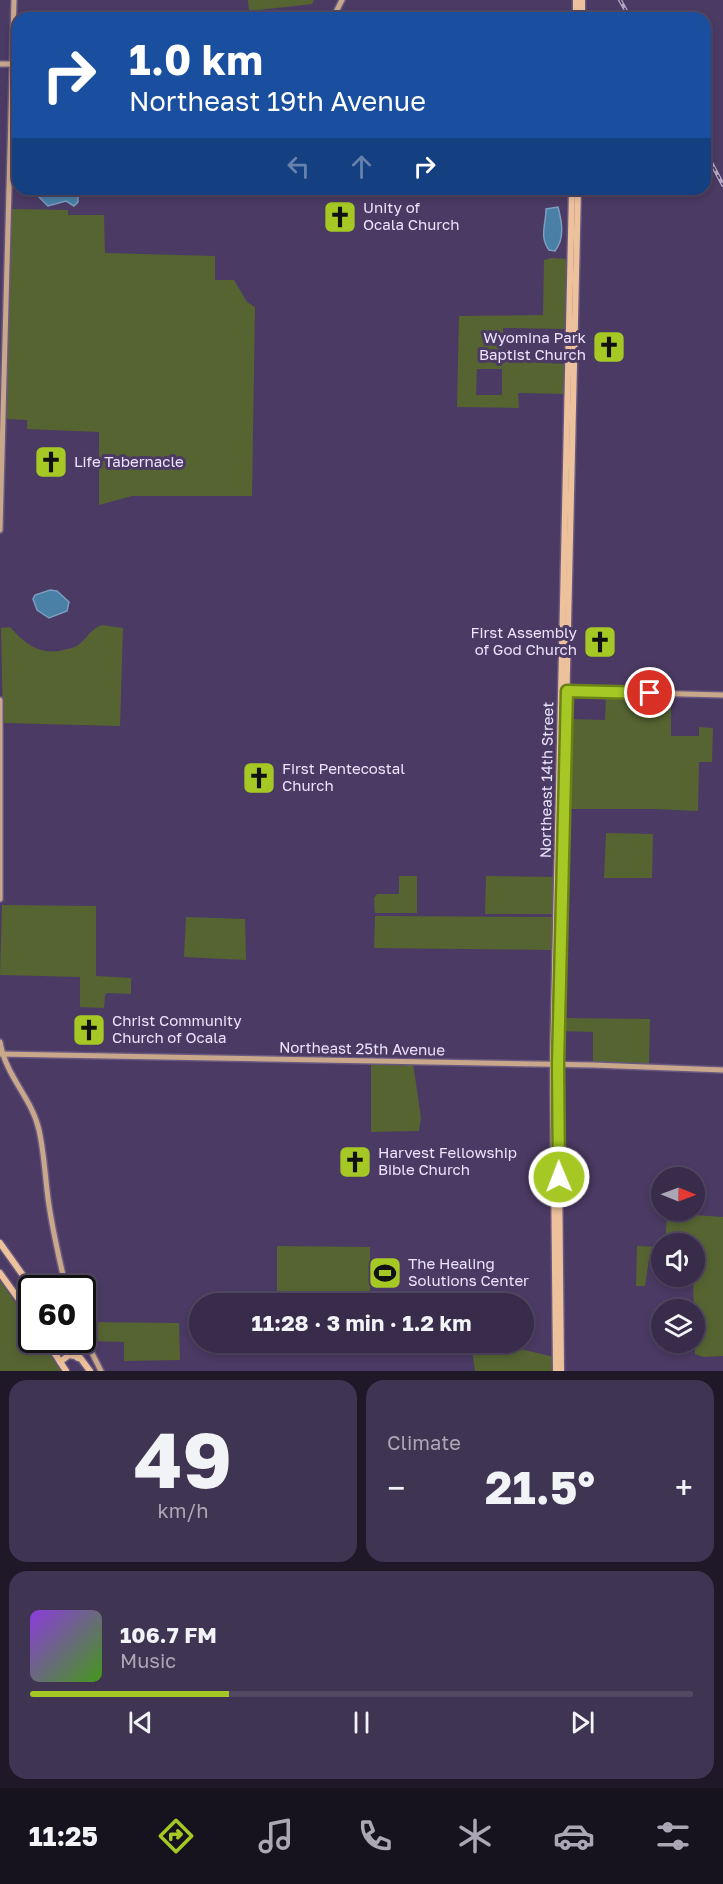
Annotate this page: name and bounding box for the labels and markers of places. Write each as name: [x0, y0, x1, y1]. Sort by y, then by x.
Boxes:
place label: Unity of Ocala Church: [363, 198, 459, 233]
church icon: Unity of Ocala Church: [322, 199, 358, 235]
place label: Wyomina Park Baptist Church: [479, 328, 587, 363]
church icon: Wyomina Park Baptist Church: [591, 329, 627, 365]
church icon: Life Tabernacle: [33, 444, 69, 480]
place label: Life Tabernacle: [74, 452, 184, 470]
place label: First Assembly of God Church: [471, 623, 578, 658]
church icon: First Assembly of God Church: [582, 624, 618, 660]
pin: [624, 667, 675, 718]
place label: First Pentecostal Church: [282, 759, 405, 794]
church icon: First Pentecostal Church: [241, 760, 277, 796]
place label: Christ Community Church of Ocala: [112, 1011, 242, 1046]
church icon: Christ Community Church of Ocala: [71, 1012, 107, 1048]
place label: Harvest Fellowship Bible Church: [378, 1143, 517, 1178]
church icon: Harvest Fellowship Bible Church: [337, 1144, 373, 1180]
place label: The Healing Solutions Center: [408, 1254, 529, 1289]
sports icon: The Healing Solutions Center: [367, 1255, 403, 1291]

